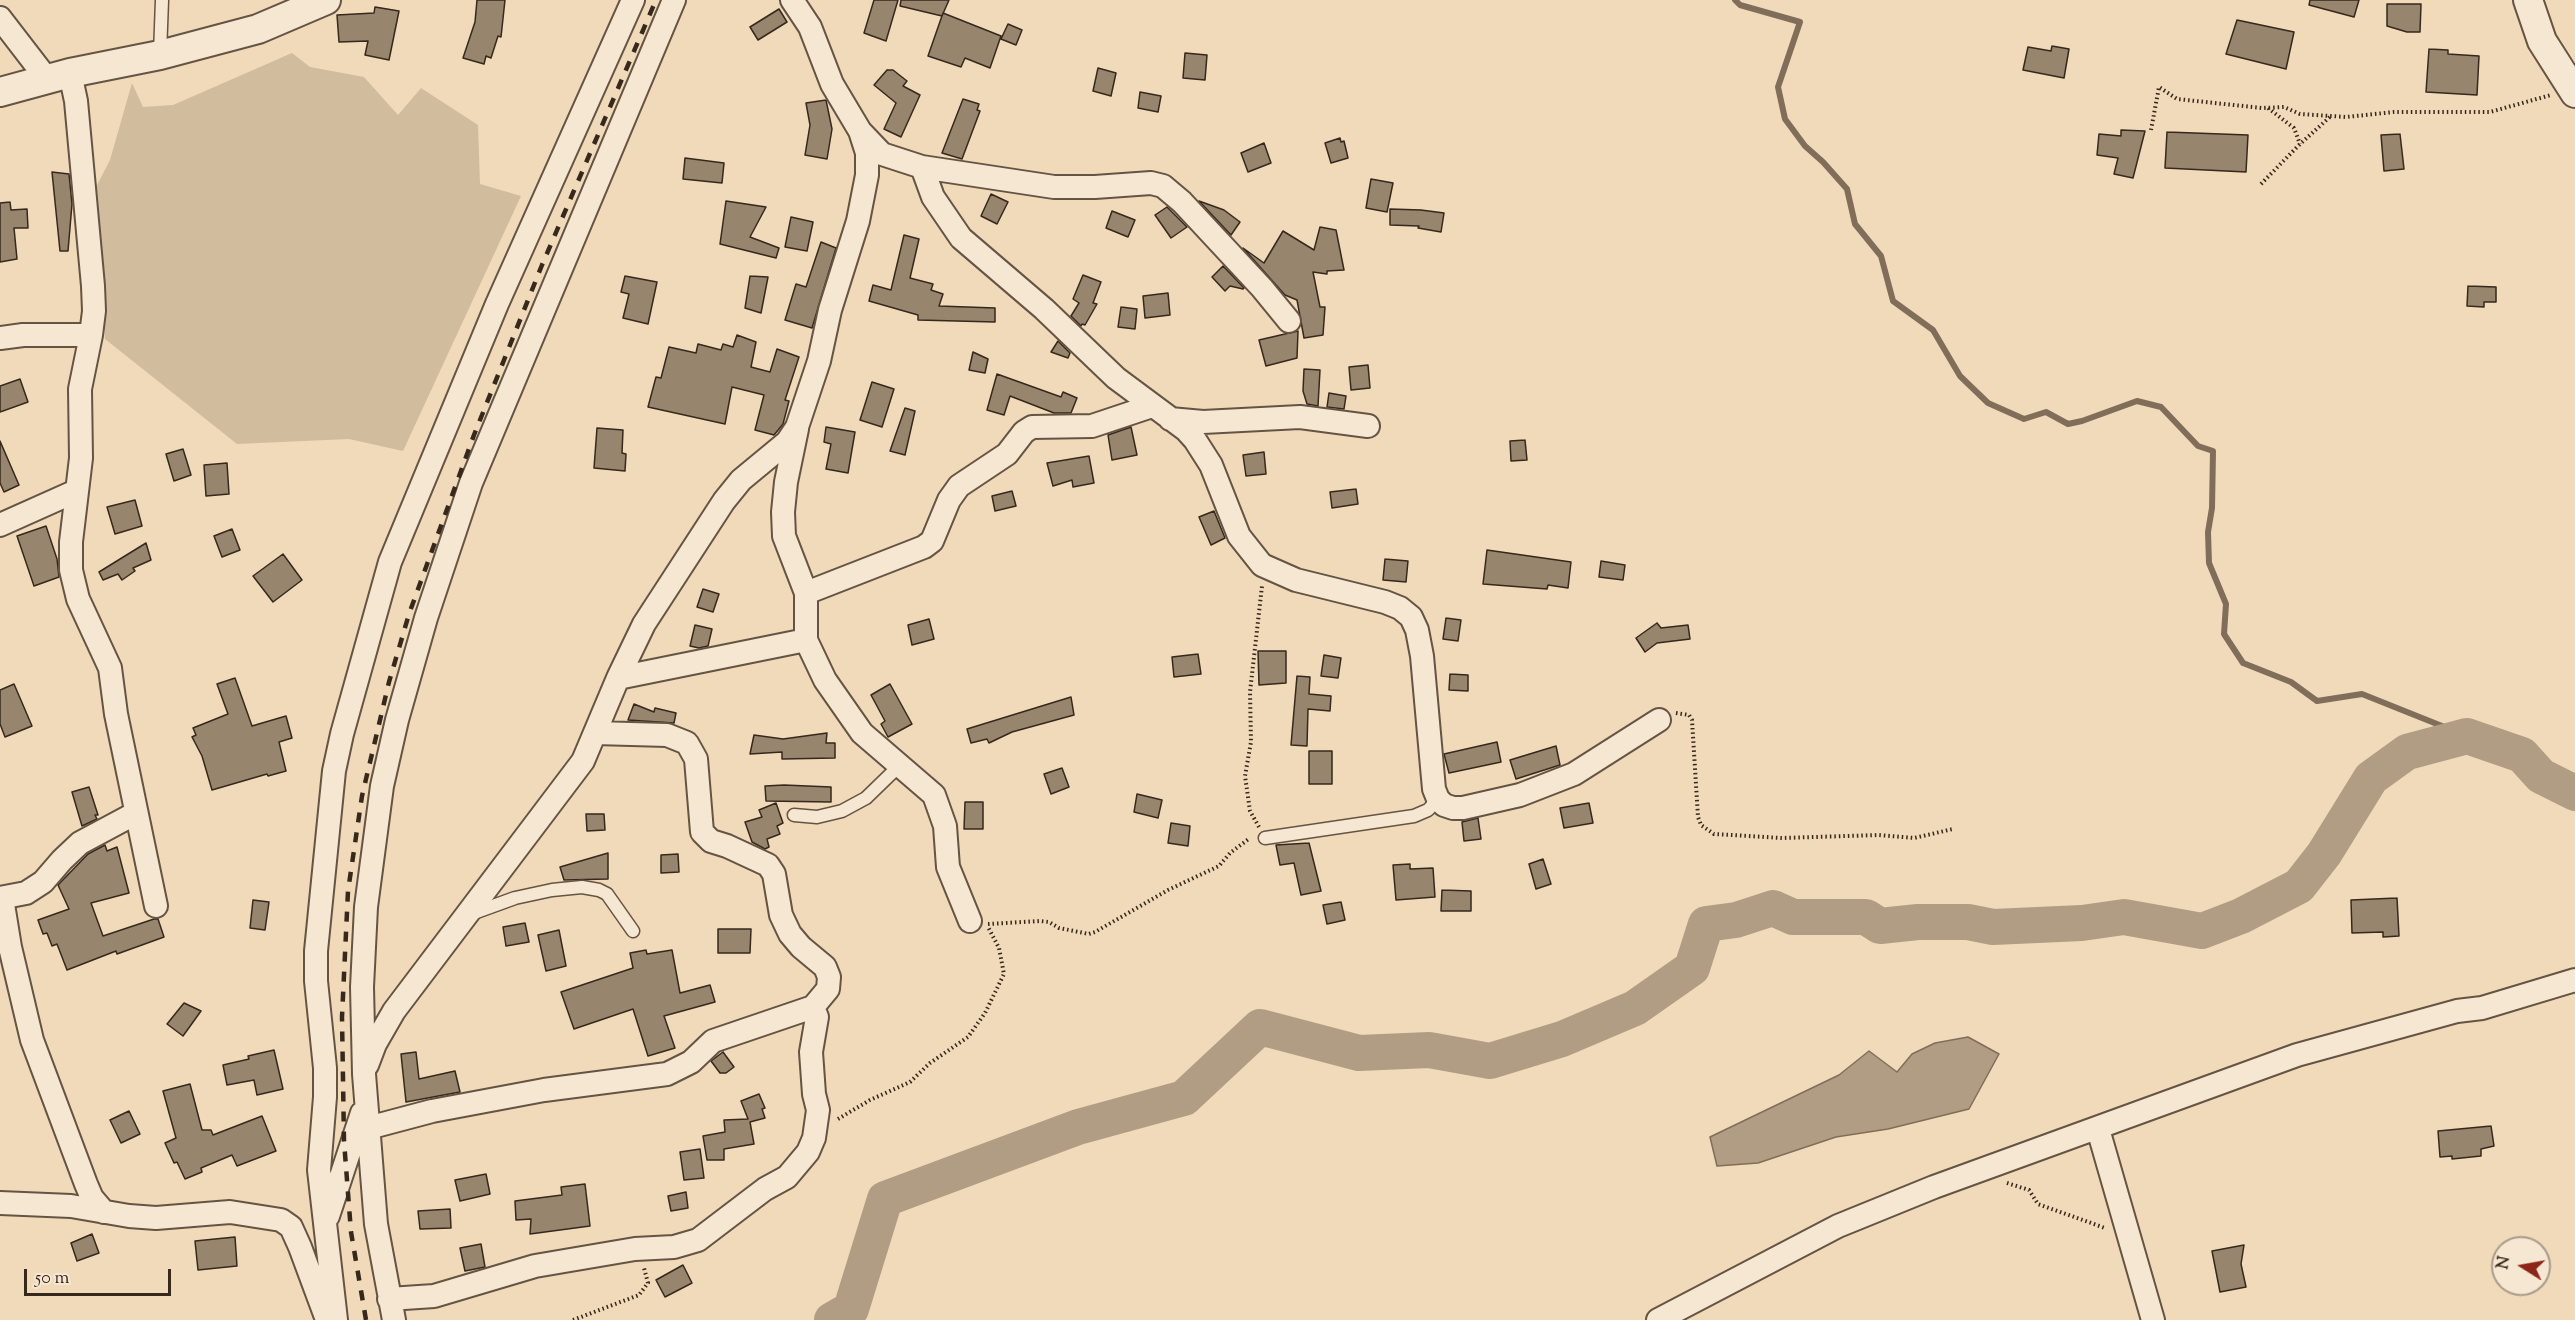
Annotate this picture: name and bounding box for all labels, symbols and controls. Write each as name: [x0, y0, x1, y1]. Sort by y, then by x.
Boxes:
north arrow: [2491, 1236, 2551, 1296]
text: N: [2492, 1254, 2517, 1271]
scale bar: [27, 1257, 174, 1295]
text: 50 m: [35, 1266, 69, 1292]

